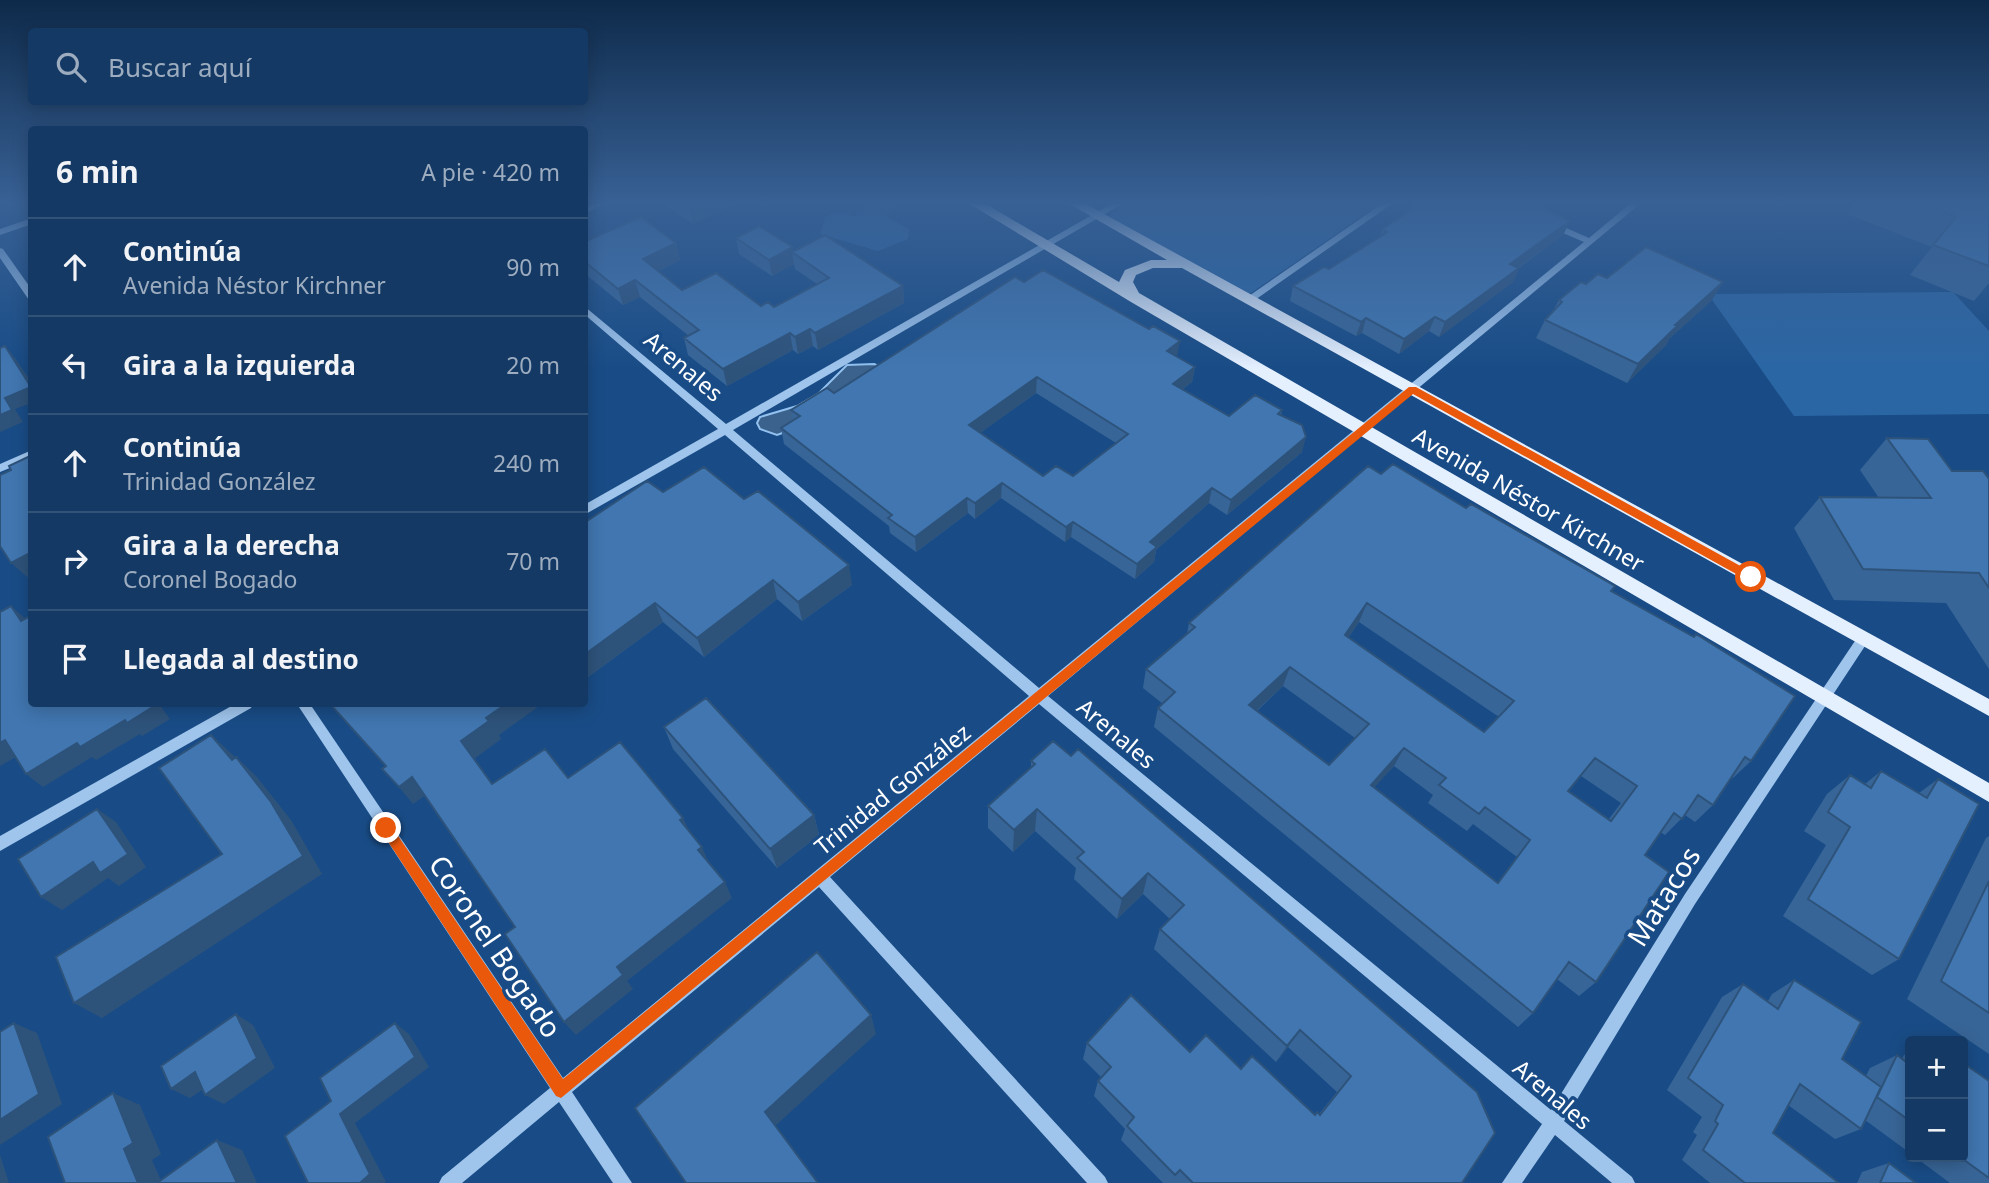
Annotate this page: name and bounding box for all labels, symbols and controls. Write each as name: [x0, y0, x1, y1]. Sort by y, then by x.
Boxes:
search box: [28, 28, 588, 105]
icon: search: [52, 48, 90, 86]
text: Buscar aquí: [108, 49, 251, 85]
text: 6 min: [56, 151, 139, 192]
text: A pie · 420 m: [421, 156, 560, 188]
text: Continúa: [123, 233, 241, 269]
icon: ahead: [56, 248, 94, 286]
text: 90 m: [506, 251, 560, 283]
text: Avenida Néstor Kirchner: [123, 269, 386, 301]
street label: Arenales: [638, 324, 730, 408]
icon: left: [56, 346, 94, 384]
text: Gira a la izquierda: [123, 347, 356, 383]
text: 20 m: [506, 349, 560, 381]
street label: Avenida Néstor Kirchner: [1407, 419, 1651, 579]
text: Continúa: [123, 429, 241, 465]
icon: ahead: [56, 444, 94, 482]
text: 240 m: [493, 447, 560, 479]
text: Trinidad González: [123, 465, 315, 497]
text: Gira a la derecha: [123, 527, 340, 563]
icon: right: [56, 542, 94, 580]
text: 70 m: [506, 545, 560, 577]
route start: [1735, 561, 1766, 592]
text: Coronel Bogado: [123, 563, 297, 595]
icon: arrive: [56, 640, 94, 678]
text: Llegada al destino: [123, 641, 359, 677]
street label: Arenales: [1071, 691, 1163, 775]
street label: Trinidad González: [807, 716, 977, 862]
route end: [370, 812, 401, 843]
street label: Matacos: [1618, 839, 1708, 953]
street label: Coronel Bogado: [421, 847, 571, 1045]
map controls: [1905, 1036, 1968, 1162]
button: +: [1905, 1036, 1968, 1099]
street label: Arenales: [1507, 1052, 1599, 1136]
button: −: [1905, 1099, 1968, 1162]

